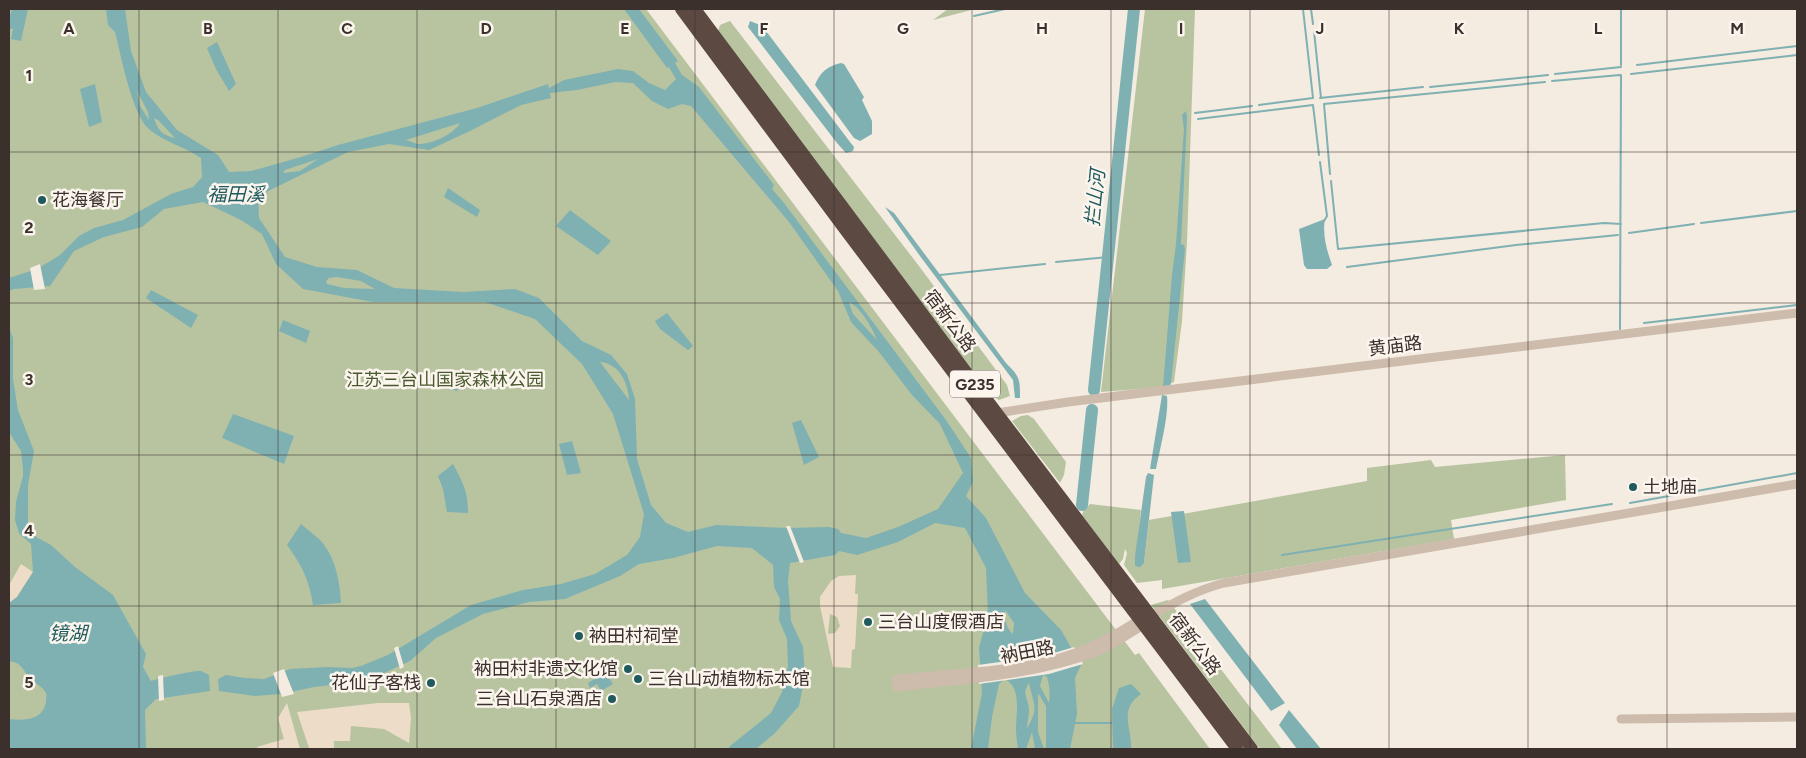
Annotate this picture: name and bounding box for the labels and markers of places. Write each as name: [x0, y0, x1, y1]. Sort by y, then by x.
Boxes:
place label: 花海餐厅: [52, 189, 124, 211]
marker: 花海餐厅: [36, 194, 48, 206]
place label: 土地庙: [1643, 476, 1697, 498]
marker: 土地庙: [1627, 481, 1639, 493]
place label: 三台山度假酒店: [878, 611, 1004, 633]
marker: 三台山度假酒店: [862, 616, 874, 628]
place label: 衲田村祠堂: [589, 625, 679, 647]
marker: 衲田村祠堂: [573, 630, 585, 642]
place label: 衲田村非遗文化馆: [474, 658, 618, 680]
marker: 衲田村非遗文化馆: [622, 663, 634, 675]
place label: 三台山动植物标本馆: [648, 668, 810, 690]
place label: 花仙子客栈: [331, 672, 421, 694]
marker: 三台山动植物标本馆: [632, 673, 644, 685]
marker: 花仙子客栈: [425, 677, 437, 689]
place label: 三台山石泉酒店: [476, 688, 602, 710]
marker: 三台山石泉酒店: [606, 693, 618, 705]

